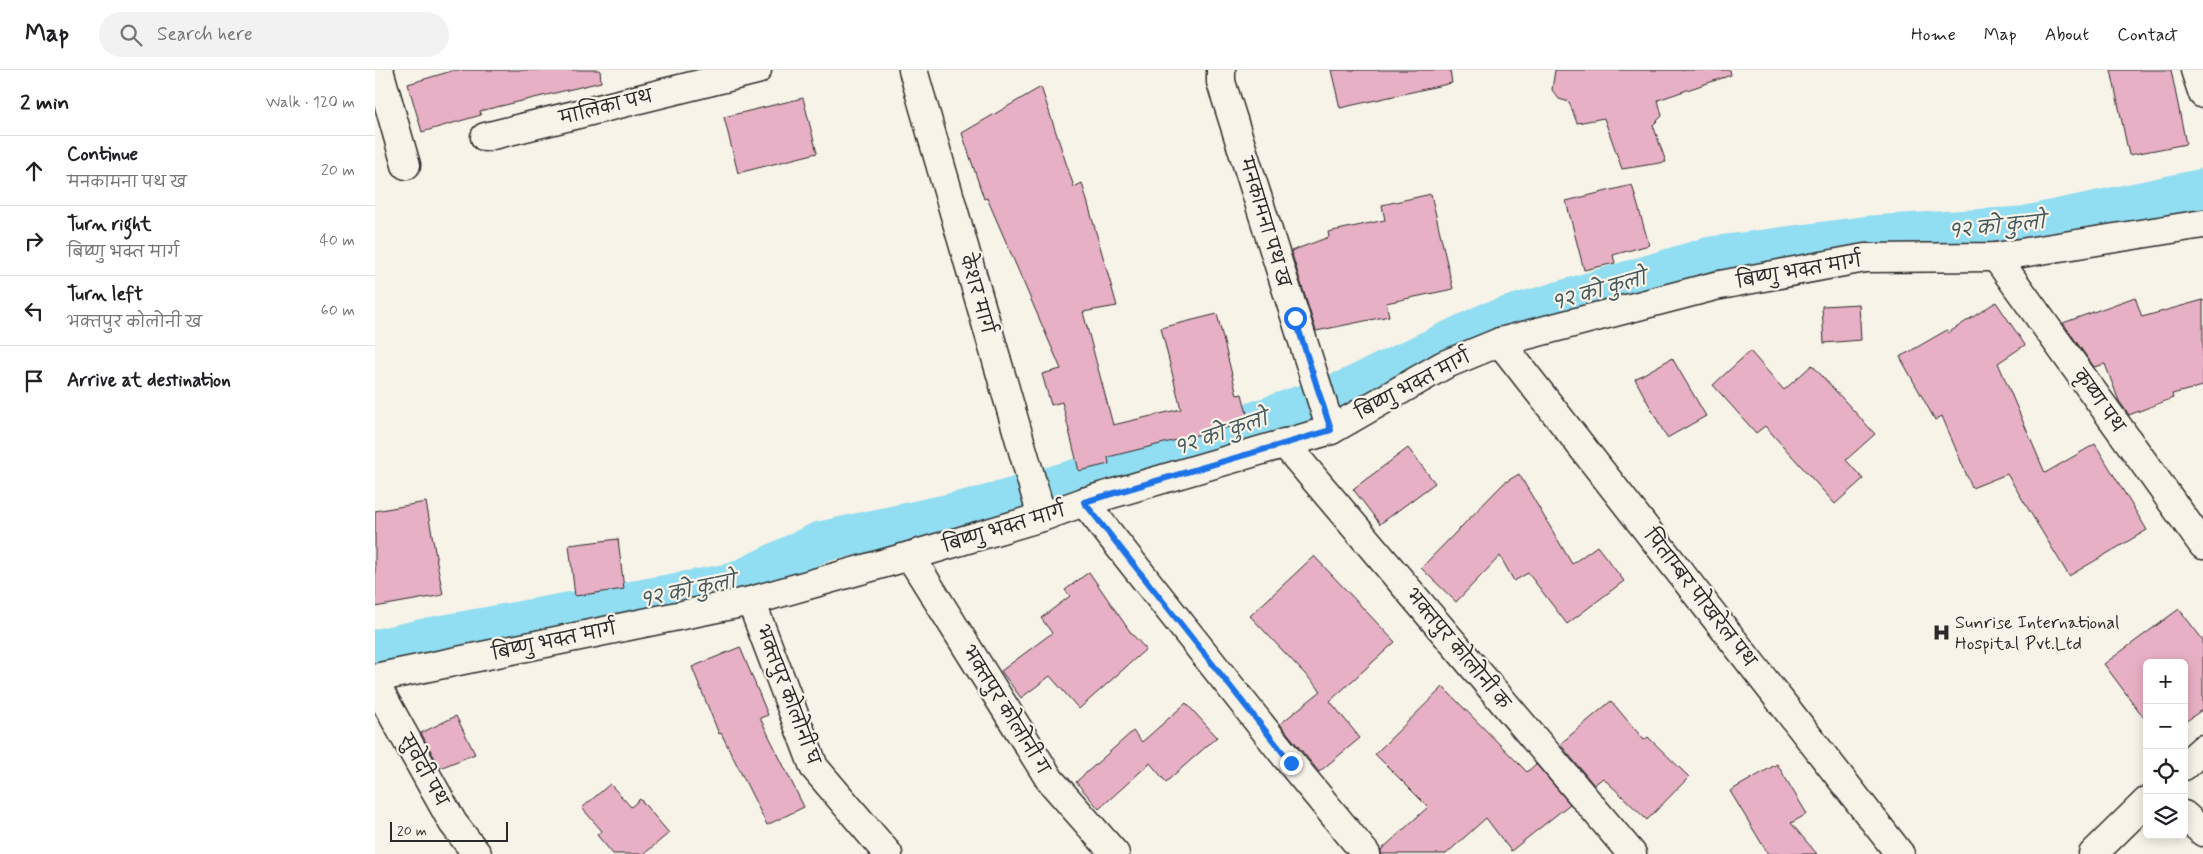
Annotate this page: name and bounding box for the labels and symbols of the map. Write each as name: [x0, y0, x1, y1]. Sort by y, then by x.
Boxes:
street label: मालिका पथ: [555, 82, 657, 131]
street label: मनकामना पथ ख: [1233, 153, 1296, 292]
water label: १२ को कुलो: [1947, 205, 2052, 246]
street label: बिष्णु भक्त मार्ग: [1733, 246, 1865, 295]
street label: केशर मार्ग: [953, 250, 1004, 338]
water label: १२ को कुलो: [1548, 261, 1655, 318]
route start: [1284, 307, 1307, 330]
street label: बिष्णु भक्त मार्ग: [1350, 342, 1476, 427]
street label: कृष्ण पथ: [2066, 364, 2130, 440]
water label: १२ को कुलो: [1170, 401, 1277, 463]
street label: बिष्णु भक्त मार्ग: [938, 496, 1070, 559]
street label: पिताम्बर पोखरेल पथ: [1637, 521, 1766, 674]
water label: १२ को कुलो: [638, 564, 744, 615]
street label: भक्तपुर कोलोनी क: [1399, 582, 1518, 717]
place label: Sunrise International Hospital Pvt.Ltd: [1955, 611, 2119, 656]
street label: बिष्णु भक्त मार्ग: [488, 614, 620, 667]
street label: भक्तपुर कोलोनी घ: [748, 620, 828, 770]
hospital icon: Sunrise International Hospital Pvt.Ltd: [1931, 622, 1951, 642]
street label: भक्तपुर कोलोनी ग: [955, 639, 1058, 781]
street label: सुवेदी पथ: [393, 727, 458, 812]
route end: [1280, 752, 1303, 775]
scale bar: [390, 819, 507, 842]

